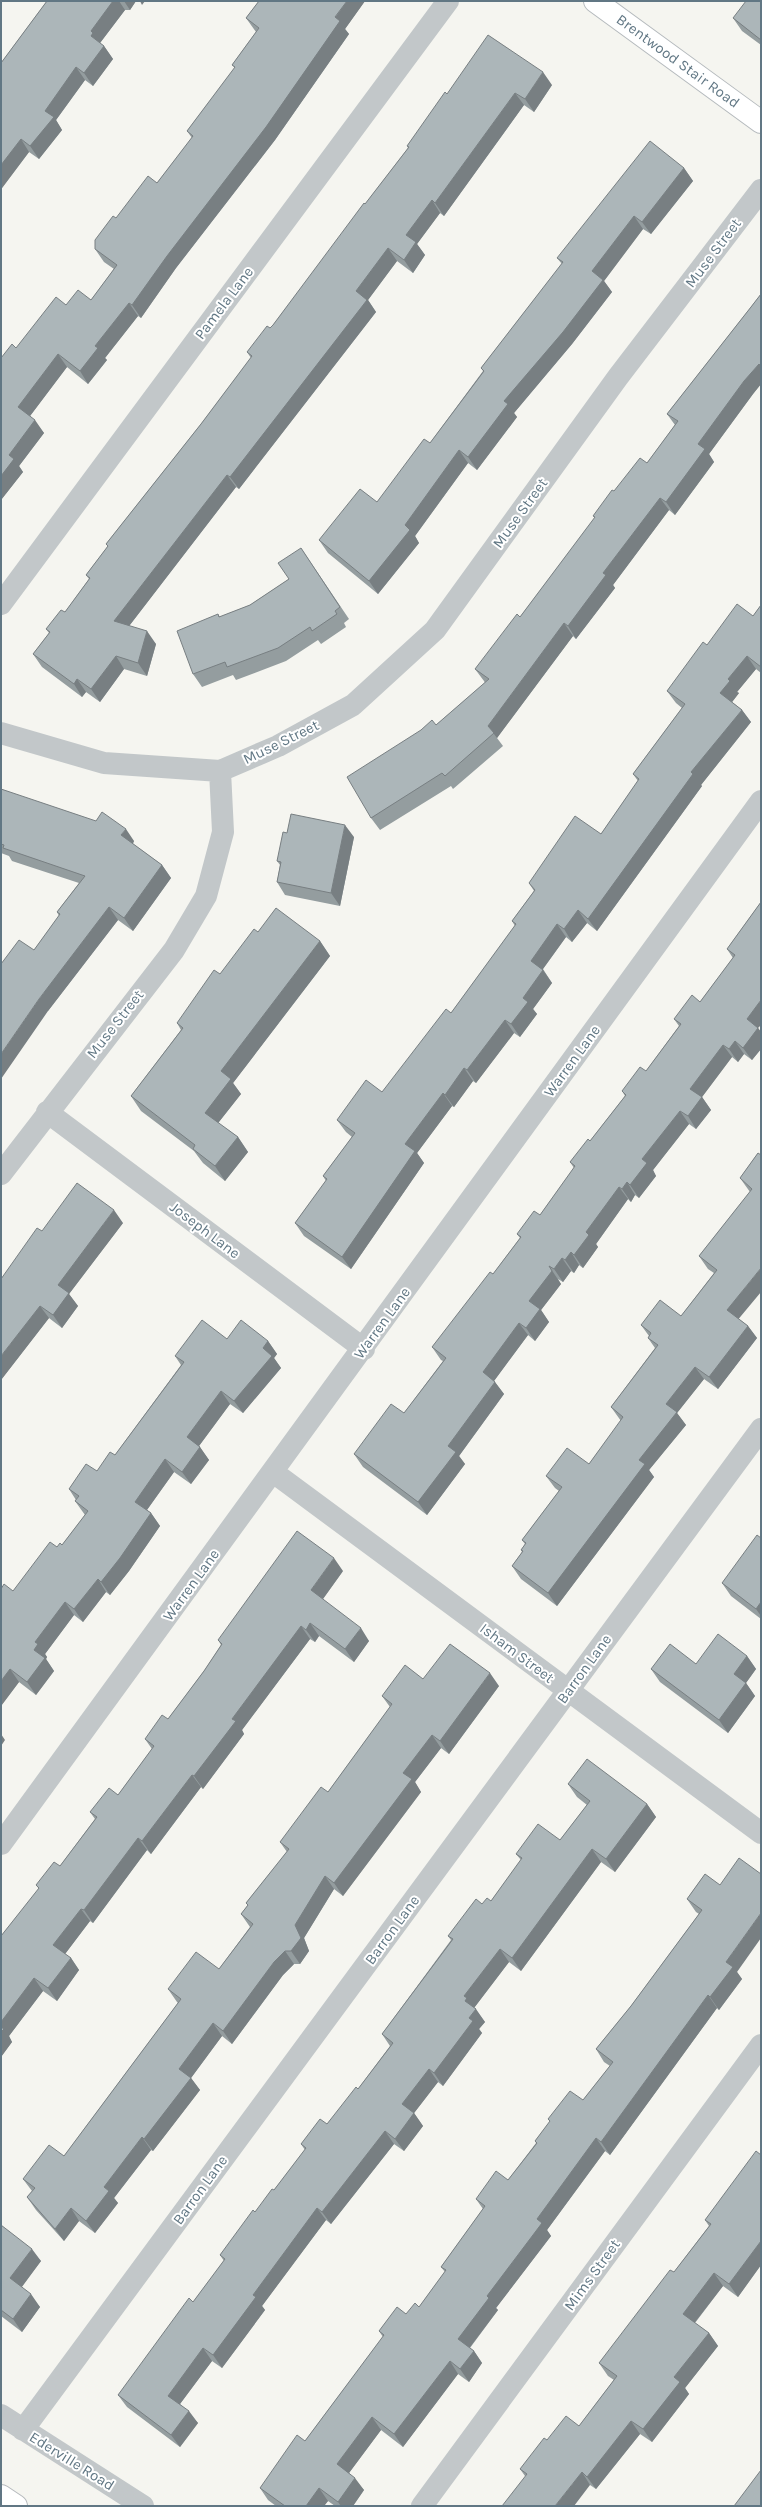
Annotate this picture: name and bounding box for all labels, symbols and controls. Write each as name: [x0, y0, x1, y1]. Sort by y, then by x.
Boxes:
street label: Brentwood Stair Road: [613, 10, 743, 112]
street label: Muse Street: [681, 215, 745, 291]
street label: Pamela Lane: [191, 263, 257, 343]
street label: Muse Street: [489, 474, 552, 552]
street label: Muse Street: [240, 716, 322, 768]
street label: Muse Street: [83, 986, 148, 1062]
street label: Warren Lane: [540, 1022, 604, 1100]
street label: Joseph Lane: [166, 1198, 244, 1262]
street label: Warren Lane: [350, 1284, 414, 1362]
street label: Warren Lane: [159, 1546, 223, 1624]
street label: Isham Street: [476, 1619, 558, 1687]
street label: Barron Lane: [553, 1631, 615, 1707]
street label: Barron Lane: [361, 1892, 423, 1968]
street label: Barron Lane: [169, 2152, 231, 2228]
street label: Mims Street: [560, 2236, 624, 2314]
street label: Ederville Road: [26, 2428, 118, 2494]

